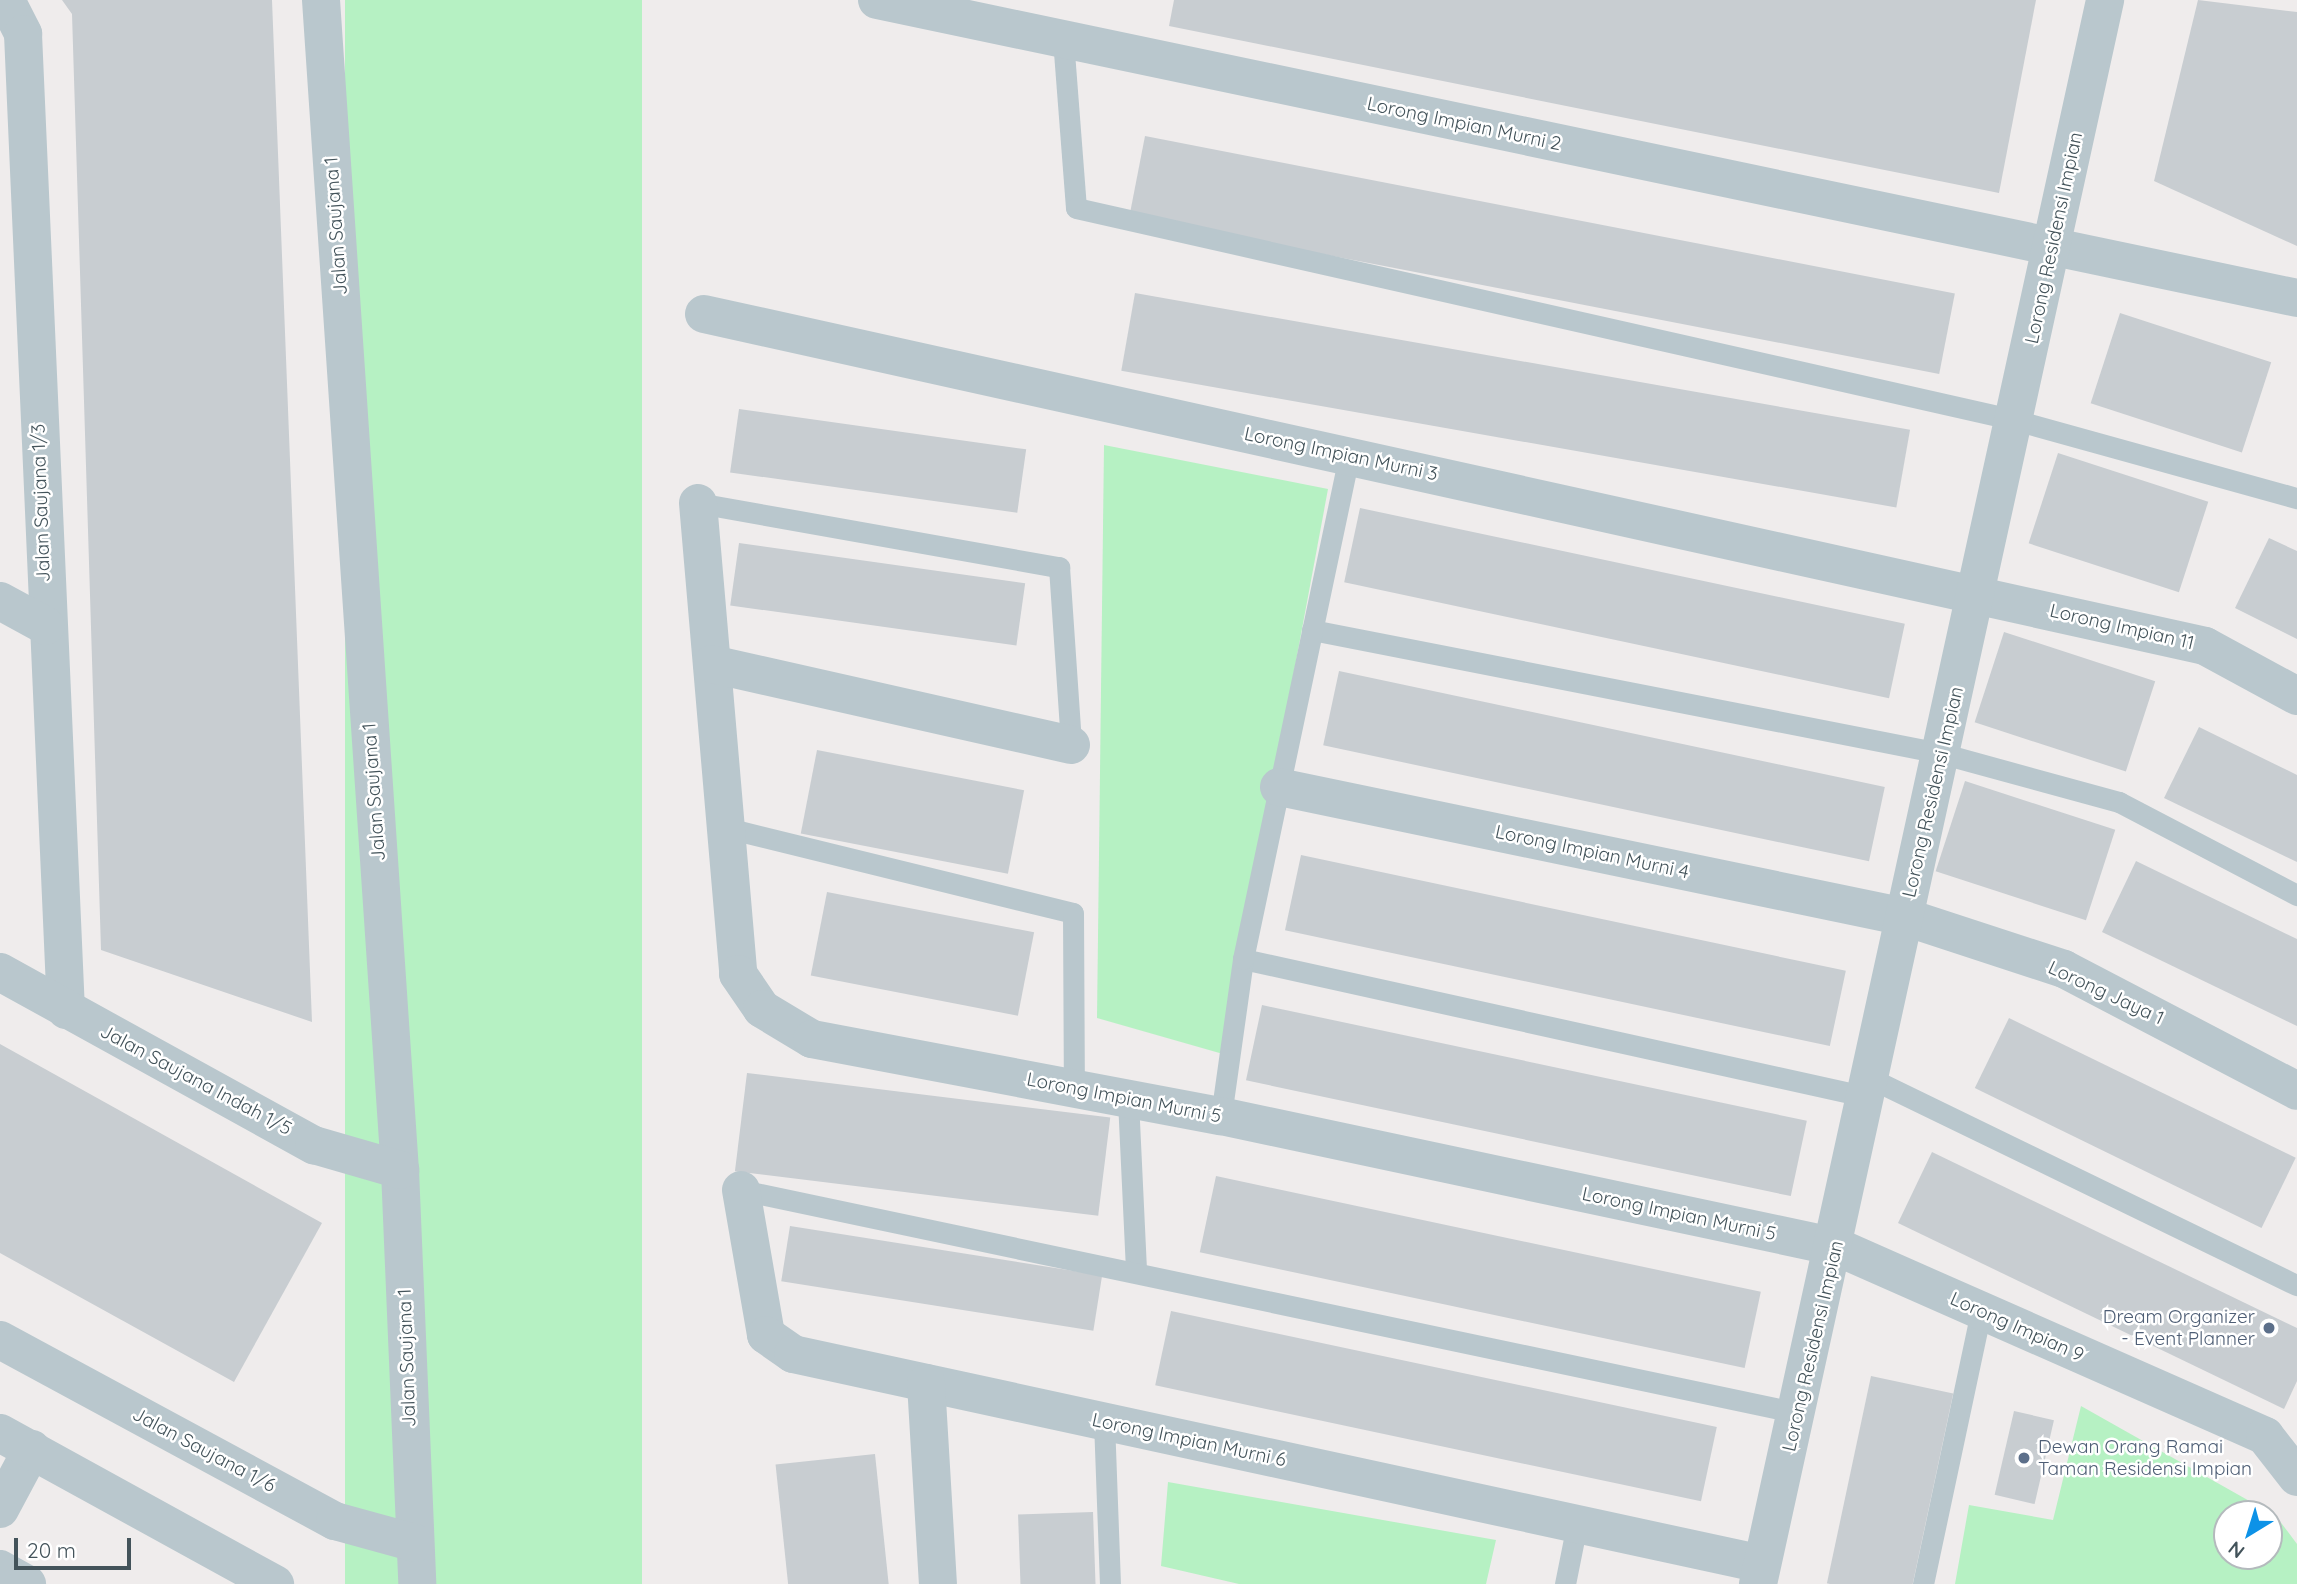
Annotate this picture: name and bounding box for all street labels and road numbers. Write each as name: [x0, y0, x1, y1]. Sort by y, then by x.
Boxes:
street label: Lorong Impian Murni 2: [1365, 92, 1563, 156]
street label: Lorong Residensi Impian: [2020, 130, 2088, 346]
street label: Jalan Saujana 1: [320, 156, 352, 296]
street label: Lorong Impian Murni 3: [1242, 422, 1440, 486]
street label: Jalan Saujana 1/3: [27, 423, 55, 583]
street label: Lorong Impian 11: [2048, 599, 2196, 655]
street label: Lorong Residensi Impian: [1898, 684, 1968, 900]
street label: Jalan Saujana 1: [358, 722, 390, 862]
street label: Lorong Impian Murni 4: [1493, 820, 1691, 884]
street label: Lorong Jaya 1: [2045, 956, 2167, 1030]
street label: Jalan Saujana Indah 1/5: [96, 1020, 296, 1140]
street label: Lorong Impian Murni 5: [1025, 1068, 1223, 1128]
street label: Lorong Impian Murni 5: [1580, 1182, 1778, 1246]
street label: Lorong Residensi Impian: [1778, 1238, 1848, 1454]
street label: Lorong Impian 9: [1947, 1287, 2087, 1367]
street label: Jalan Saujana 1: [393, 1288, 421, 1428]
street label: Jalan Saujana 1/6: [129, 1403, 279, 1497]
street label: Lorong Impian Murni 6: [1090, 1408, 1288, 1472]

